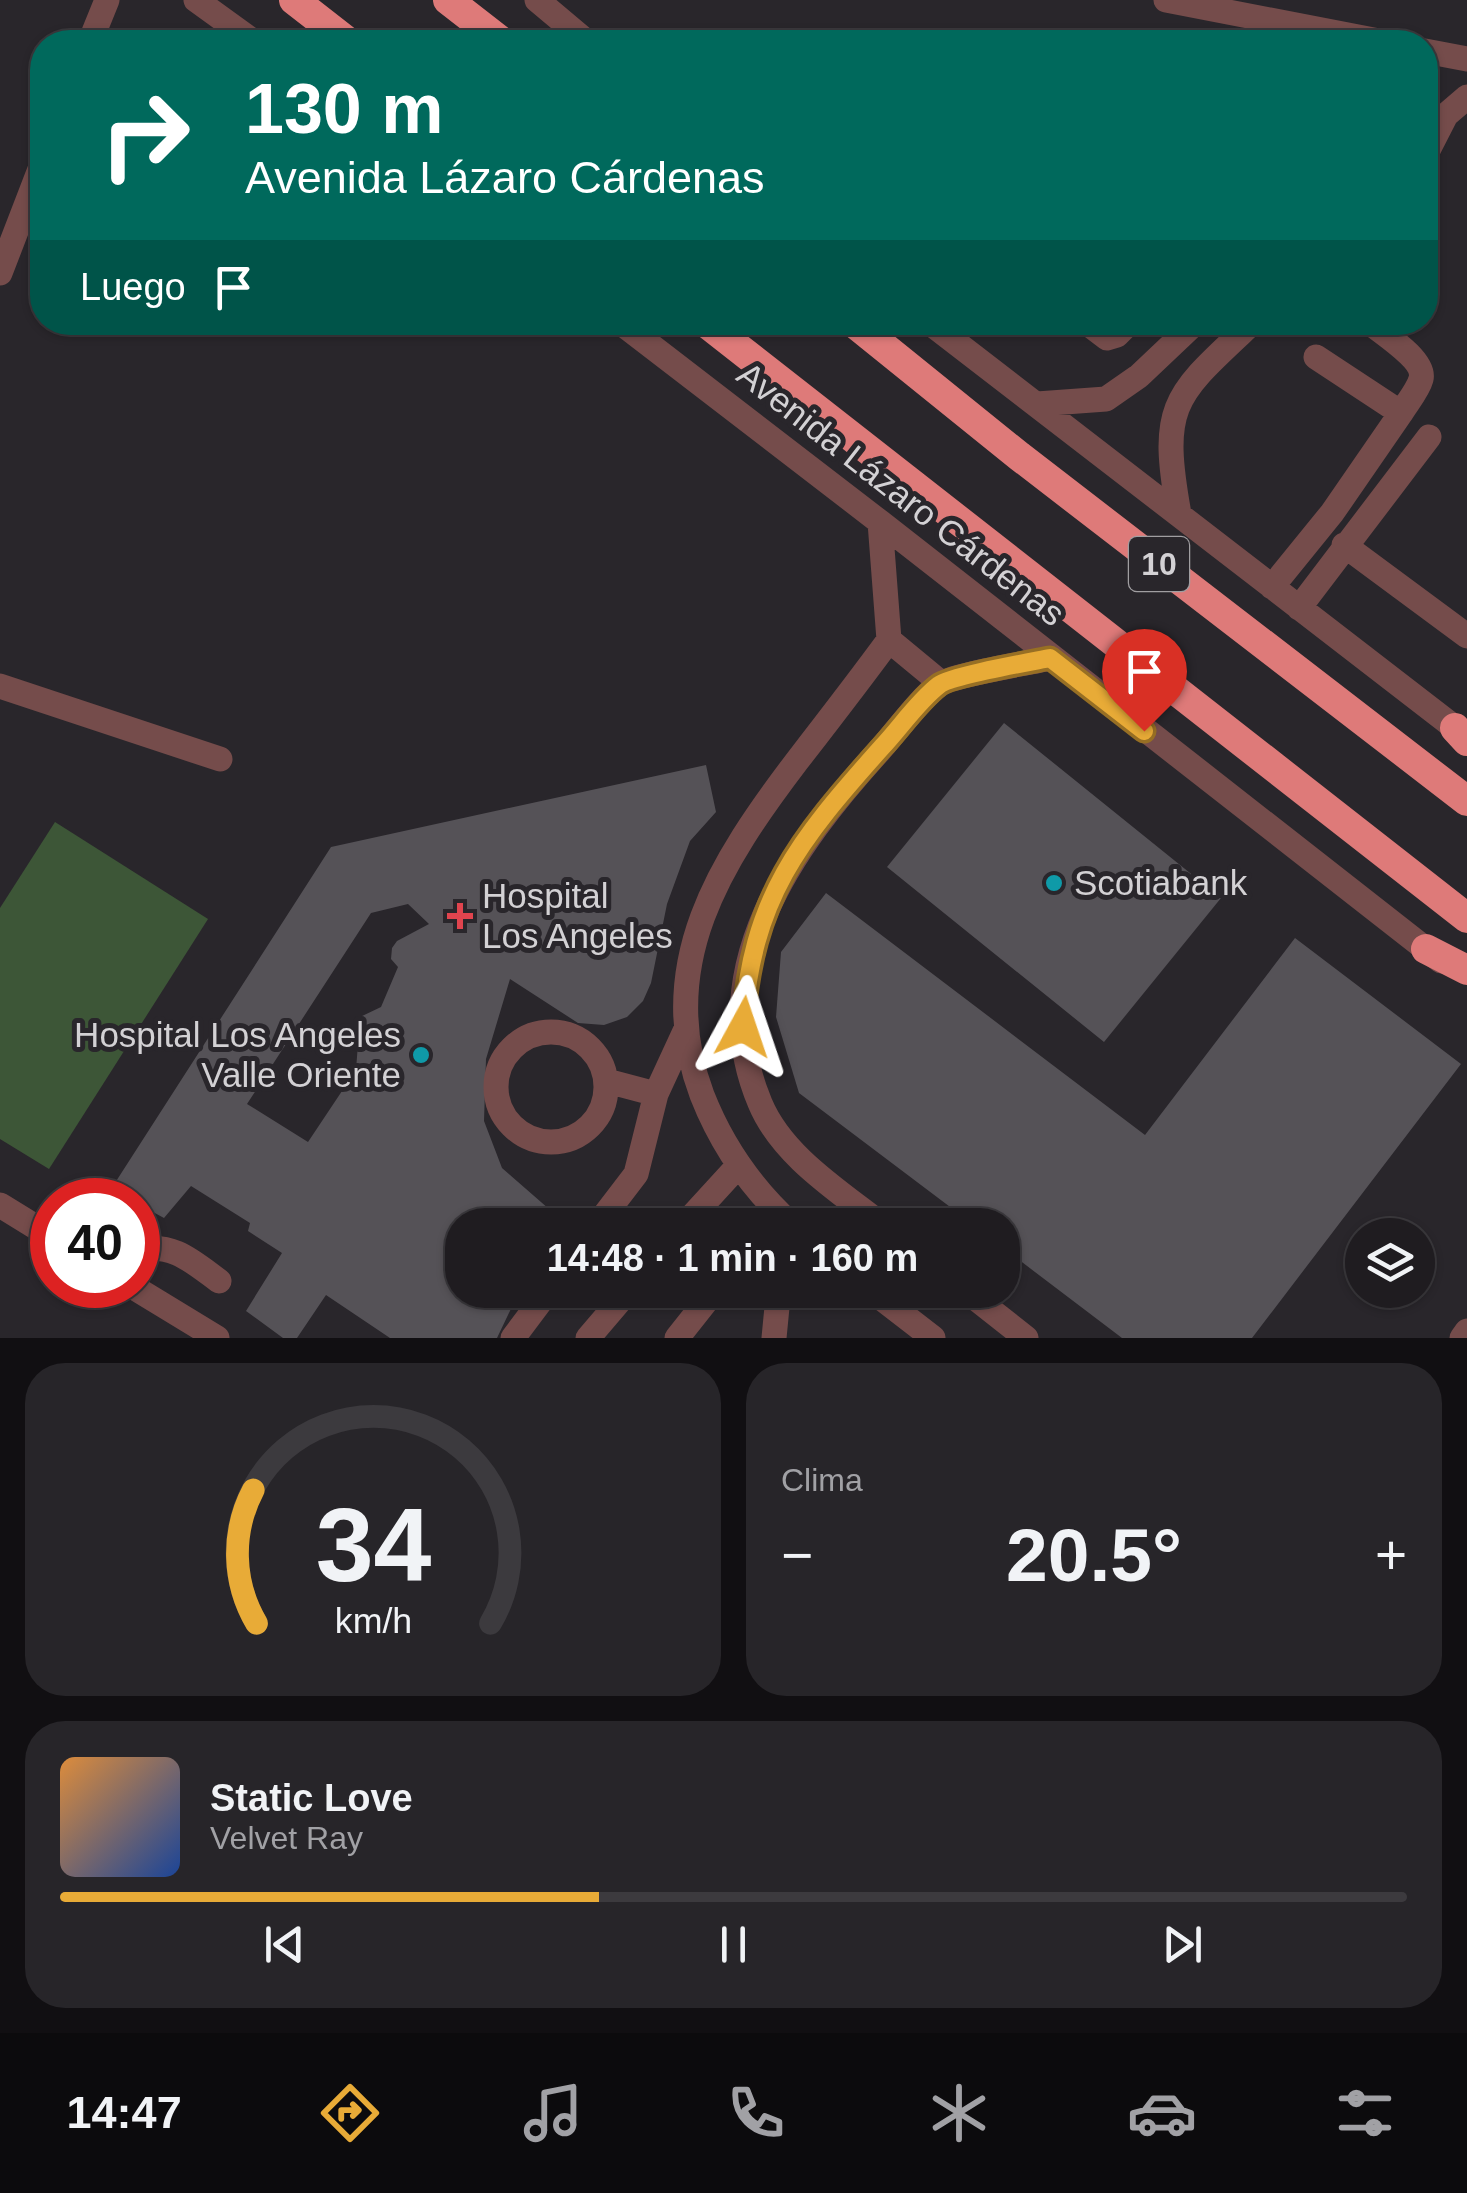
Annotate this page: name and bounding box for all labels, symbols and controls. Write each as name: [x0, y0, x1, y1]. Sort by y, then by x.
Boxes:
icon: right: [80, 70, 210, 200]
text: 130 m: [245, 70, 443, 148]
text: Avenida Lázaro Cárdenas: [245, 152, 765, 203]
icon: arrive: [206, 260, 261, 315]
text: Luego: [80, 266, 186, 308]
street label: Avenida Lázaro Cárdenas: [730, 354, 1073, 633]
road number: 10: [1129, 537, 1189, 591]
pin: [1102, 629, 1187, 732]
icon: arrive: [1117, 644, 1172, 699]
place label: Scotiabank: [1074, 863, 1248, 902]
marker: Scotiabank: [1043, 872, 1065, 894]
place label: Hospital Los Angeles: [482, 876, 673, 955]
marker: Hospital Los Angeles: [447, 903, 473, 929]
position arrow: [691, 975, 795, 1079]
place label: Hospital Los Angeles Valle Oriente: [74, 1015, 401, 1094]
marker: Hospital Los Angeles Valle Oriente: [410, 1044, 432, 1066]
speed limit sign: 40: [30, 1178, 160, 1308]
map controls: [1345, 1218, 1435, 1308]
button: layers: [1345, 1218, 1435, 1308]
text: 14:48 · 1 min · 160 m: [547, 1237, 918, 1279]
text: Clima: [781, 1462, 863, 1498]
text: 34: [315, 1487, 431, 1603]
text: 20.5°: [1006, 1513, 1182, 1597]
text: −: [781, 1524, 813, 1586]
text: +: [1375, 1524, 1407, 1586]
text: km/h: [334, 1601, 412, 1641]
text: Static Love: [210, 1777, 413, 1819]
text: Velvet Ray: [210, 1820, 363, 1856]
icon: previous: [257, 1917, 312, 1972]
icon: pause: [706, 1917, 761, 1972]
icon: next: [1155, 1917, 1210, 1972]
icon: directions: [315, 2078, 385, 2148]
icon: music: [518, 2078, 588, 2148]
icon: phone: [721, 2078, 791, 2148]
icon: climate: [924, 2078, 994, 2148]
icon: car: [1127, 2078, 1197, 2148]
icon: filters: [1330, 2078, 1400, 2148]
text: 14:47: [67, 2087, 182, 2138]

